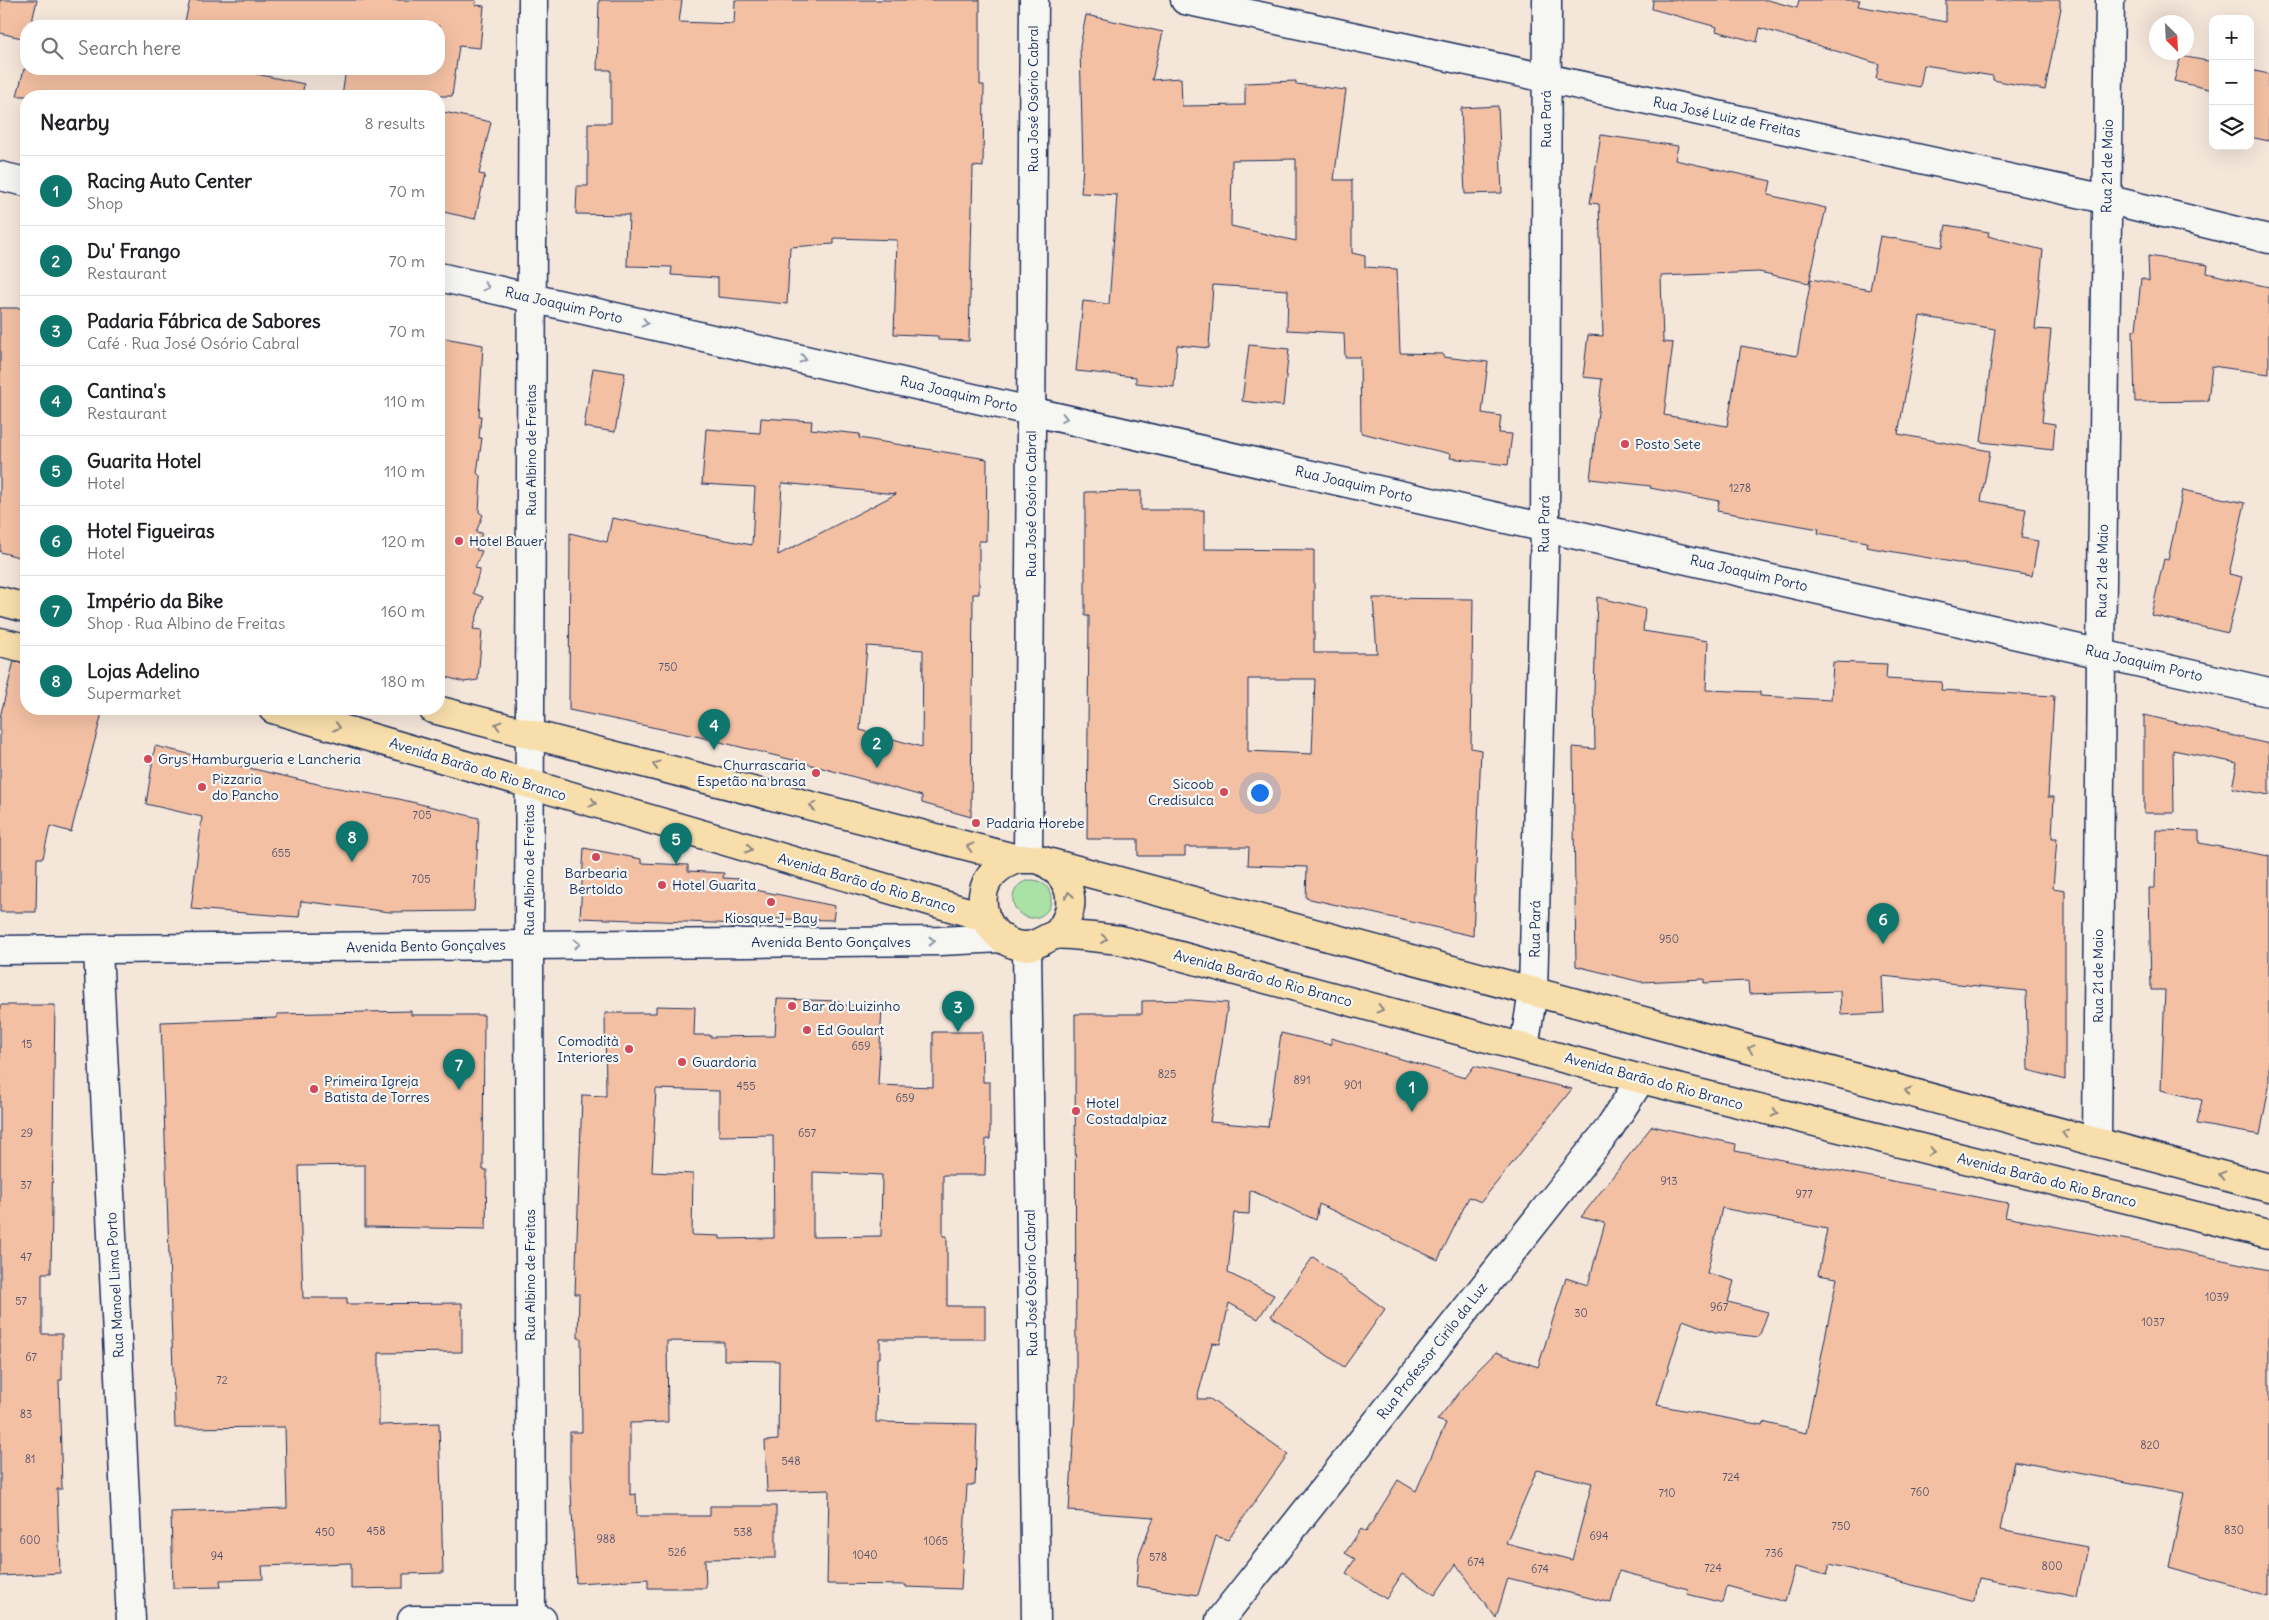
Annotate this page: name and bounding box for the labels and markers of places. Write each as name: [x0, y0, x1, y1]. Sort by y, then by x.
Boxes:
place label: Posto Sete: [1635, 435, 1701, 453]
marker: Posto Sete: [1619, 438, 1631, 450]
place label: Hotel Bauer: [469, 532, 544, 550]
marker: Hotel Bauer: [453, 535, 465, 547]
pin: 4: [698, 709, 730, 750]
pin: 2: [861, 727, 893, 768]
place label: Grys Hamburgueria e Lancheria: [158, 750, 361, 768]
marker: Grys Hamburgueria e Lancheria: [142, 753, 154, 765]
place label: Churrascaria Espetão na brasa: [697, 756, 806, 790]
marker: Churrascaria Espetão na brasa: [810, 767, 822, 779]
place label: Pizzaria do Pancho: [212, 770, 279, 804]
place label: Sicoob Credisulca: [1148, 775, 1214, 809]
marker: Pizzaria do Pancho: [196, 781, 208, 793]
marker: Sicoob Credisulca: [1218, 786, 1230, 798]
place label: Padaria Horebe: [986, 814, 1084, 832]
marker: Padaria Horebe: [970, 817, 982, 829]
pin: 8: [336, 821, 368, 862]
pin: 5: [660, 823, 692, 864]
marker: Barbearia Bertoldo: [590, 851, 602, 863]
place label: Barbearia Bertoldo: [565, 864, 628, 898]
place label: Hotel Guarita: [672, 876, 756, 894]
marker: Hotel Guarita: [656, 879, 668, 891]
marker: Kiosque J_Bay: [765, 896, 777, 908]
pin: 6: [1867, 903, 1899, 944]
place label: Kiosque J_Bay: [724, 909, 818, 927]
pin: 3: [942, 991, 974, 1032]
place label: Bar do Luizinho: [802, 997, 900, 1015]
marker: Bar do Luizinho: [786, 1000, 798, 1012]
place label: Ed Goulart: [817, 1021, 885, 1039]
marker: Ed Goulart: [801, 1024, 813, 1036]
place label: Comodità Interiores: [557, 1032, 619, 1066]
marker: Comodità Interiores: [623, 1043, 635, 1055]
pin: 7: [443, 1049, 475, 1090]
place label: Guardoria: [692, 1053, 757, 1071]
marker: Guardoria: [676, 1056, 688, 1068]
pin: 1: [1396, 1071, 1428, 1112]
place label: Primeira Igreja Batista de Torres: [324, 1072, 430, 1106]
marker: Primeira Igreja Batista de Torres: [308, 1083, 320, 1095]
place label: Hotel Costadalpiaz: [1086, 1094, 1167, 1128]
marker: Hotel Costadalpiaz: [1070, 1105, 1082, 1117]

